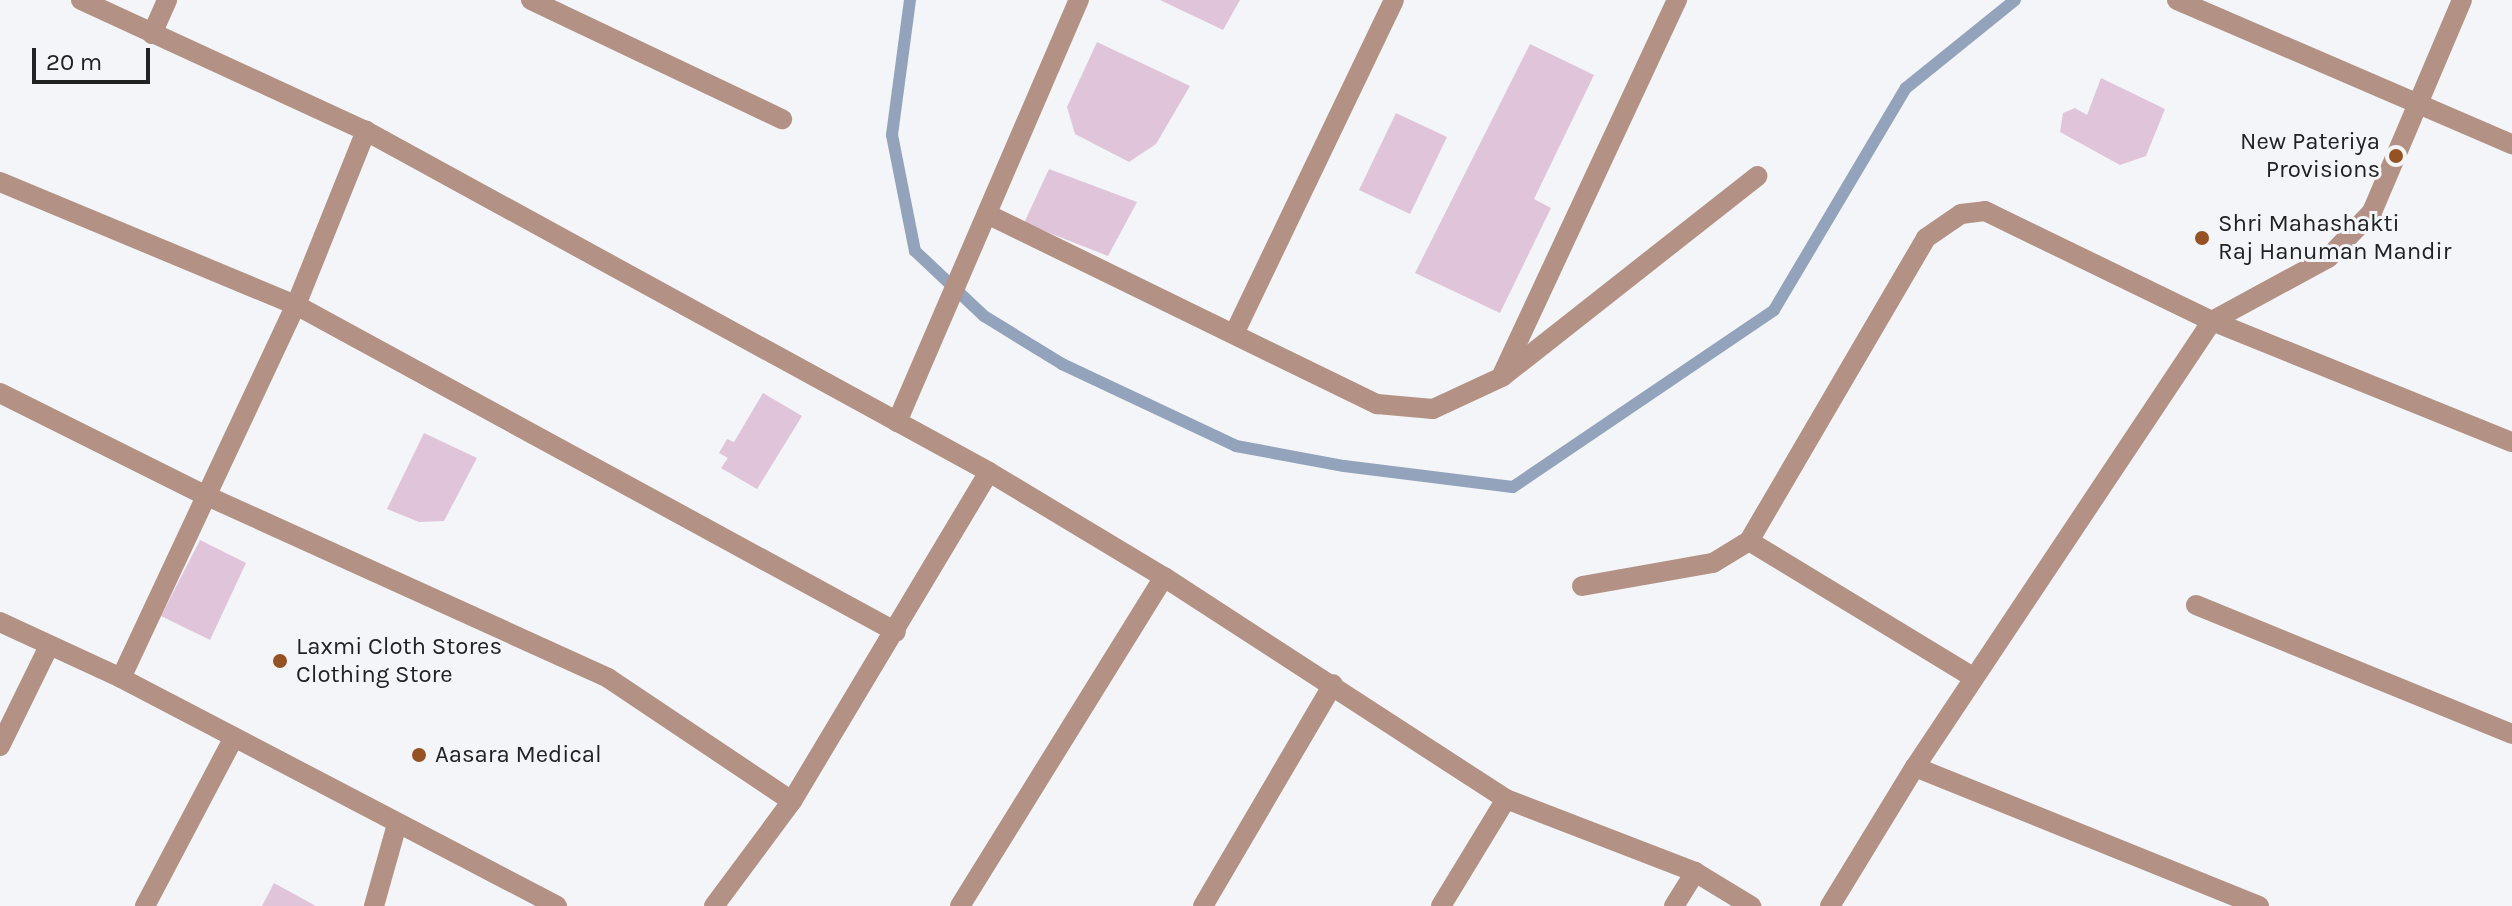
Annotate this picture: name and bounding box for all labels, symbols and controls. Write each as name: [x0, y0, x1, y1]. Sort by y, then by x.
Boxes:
scale bar: [36, 32, 154, 82]
text: 20 m: [46, 48, 102, 76]
place label: New Pateriya Provisions: [2240, 128, 2380, 184]
marker: New Pateriya Provisions: [2387, 147, 2405, 165]
place label: Shri Mahashakti Raj Hanuman Mandir: [2218, 210, 2451, 266]
marker: Shri Mahashakti Raj Hanuman Mandir: [2193, 229, 2211, 247]
place label: Laxmi Cloth Stores Clothing Store: [296, 633, 502, 689]
marker: Laxmi Cloth Stores Clothing Store: [271, 652, 289, 670]
place label: Aasara Medical: [435, 741, 602, 769]
marker: Aasara Medical: [410, 746, 428, 764]

